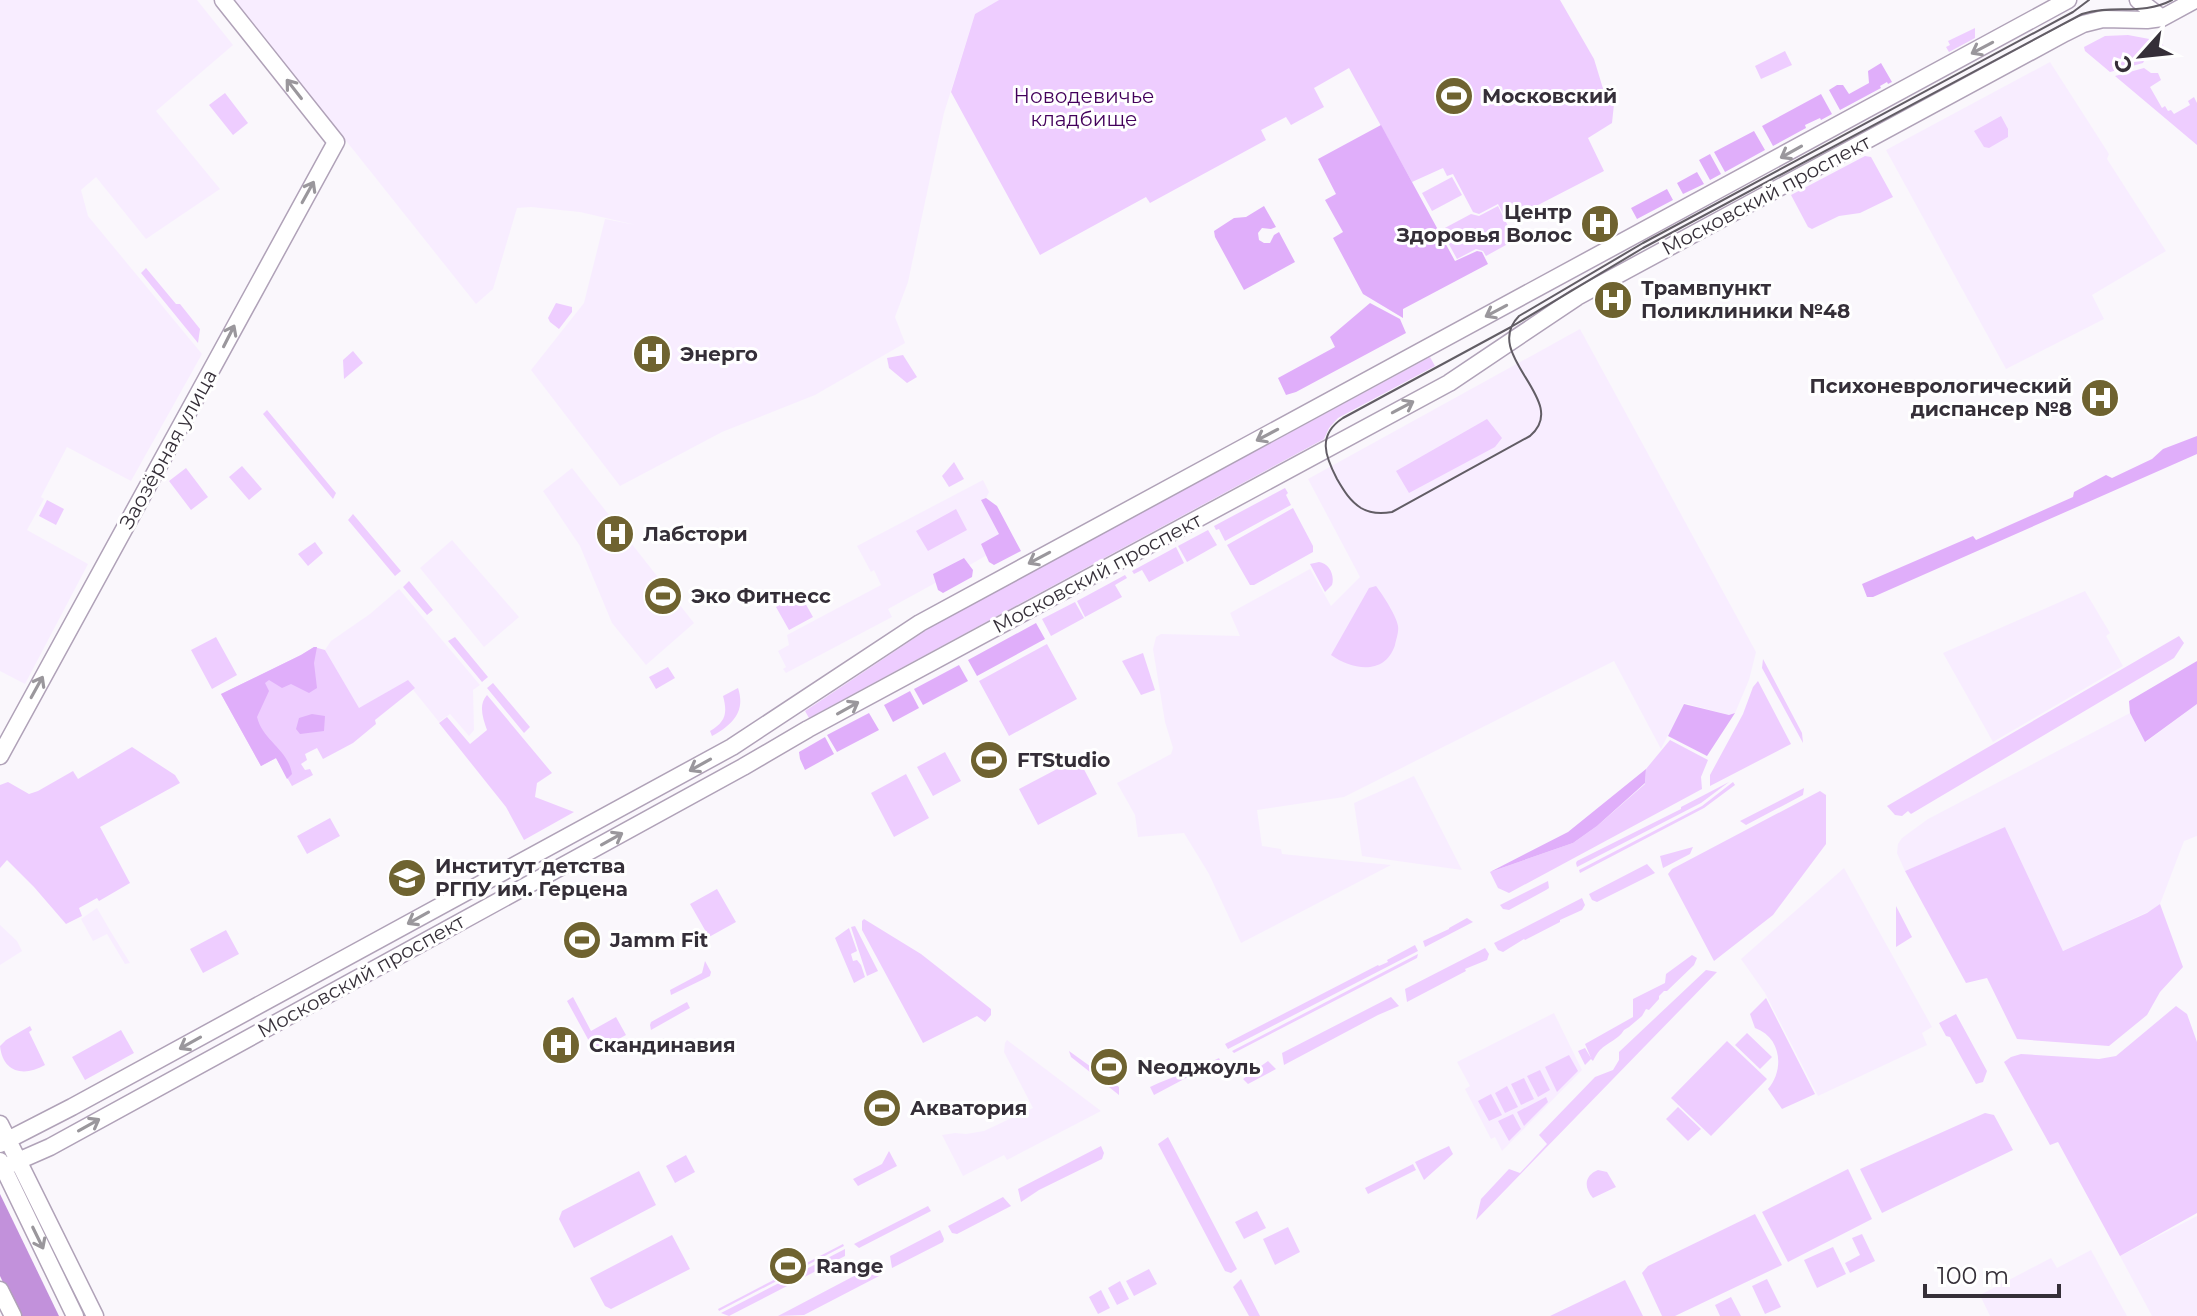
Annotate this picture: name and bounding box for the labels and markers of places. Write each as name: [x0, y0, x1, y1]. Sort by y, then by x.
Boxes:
sports icon: Московский: [1433, 75, 1475, 117]
place label: Московский: [1482, 84, 1617, 108]
place label: Центр Здоровья Волос: [1396, 200, 1572, 247]
hospital icon: Центр Здоровья Волос: [1579, 203, 1621, 245]
place label: Трамвпункт Поликлиники №48: [1641, 276, 1850, 323]
hospital icon: Трамвпункт Поликлиники №48: [1592, 279, 1634, 321]
hospital icon: Энерго: [631, 333, 673, 375]
place label: Энерго: [680, 342, 758, 366]
place label: Психоневрологический диспансер №8: [1810, 374, 2072, 421]
hospital icon: Психоневрологический диспансер №8: [2079, 377, 2121, 419]
hospital icon: Лабстори: [594, 513, 636, 555]
place label: Лабстори: [643, 522, 748, 546]
sports icon: Эко Фитнесс: [642, 575, 684, 617]
place label: Эко Фитнесс: [691, 584, 831, 608]
sports icon: FTStudio: [968, 739, 1010, 781]
place label: FTStudio: [1017, 748, 1110, 772]
place label: Институт детства РГПУ им. Герцена: [435, 854, 628, 901]
school or university icon: Институт детства РГПУ им. Герцена: [386, 857, 428, 899]
sports icon: Jamm Fit: [561, 919, 603, 961]
place label: Jamm Fit: [609, 928, 709, 952]
hospital icon: Скандинавия: [540, 1024, 582, 1066]
place label: Скандинавия: [589, 1033, 736, 1057]
sports icon: Neoджоуль: [1088, 1046, 1130, 1088]
place label: Neoджоуль: [1137, 1055, 1261, 1079]
sports icon: Акватория: [861, 1087, 903, 1129]
place label: Акватория: [910, 1096, 1027, 1120]
sports icon: Range: [767, 1245, 809, 1287]
place label: Range: [816, 1254, 883, 1278]

